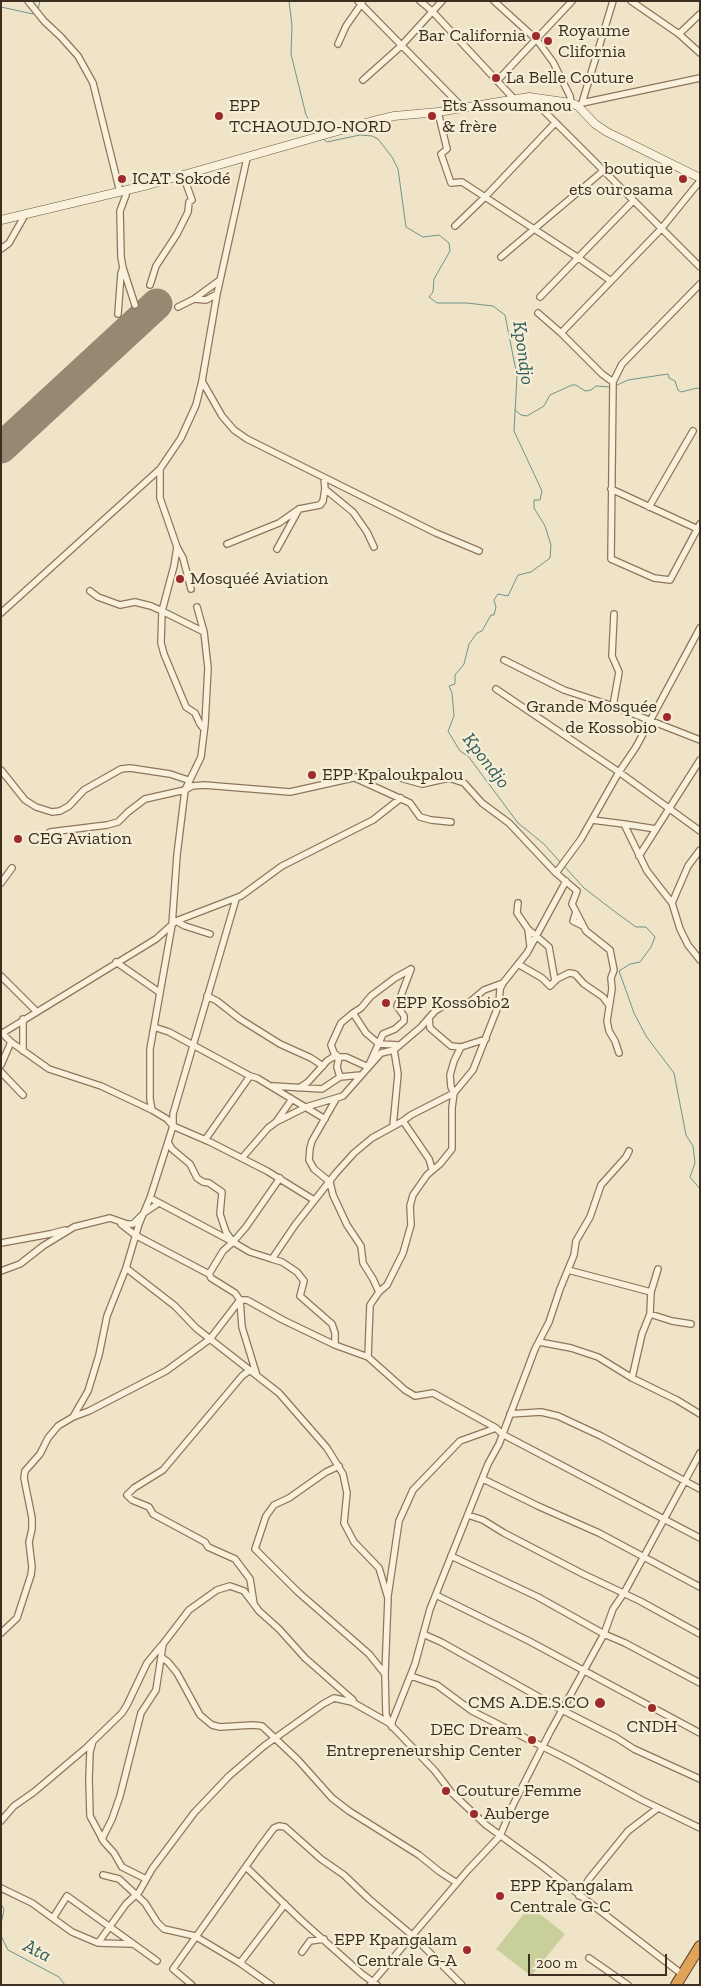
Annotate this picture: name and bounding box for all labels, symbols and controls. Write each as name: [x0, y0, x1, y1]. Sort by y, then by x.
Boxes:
place label: Royaume Clifornia: [558, 20, 630, 62]
place label: Bar California: [418, 25, 526, 47]
marker: Bar California: [530, 30, 542, 42]
marker: Royaume Clifornia: [542, 35, 554, 47]
place label: La Belle Couture: [506, 67, 634, 89]
marker: La Belle Couture: [490, 72, 502, 84]
place label: EPP TCHAOUDJO-NORD: [229, 95, 392, 138]
place label: Ets Assoumanou & frère: [442, 95, 572, 138]
marker: EPP TCHAOUDJO-NORD: [213, 110, 225, 122]
marker: Ets Assoumanou & frère: [426, 110, 438, 122]
place label: boutique ets ourosama: [569, 158, 673, 200]
place label: ICAT Sokodé: [132, 168, 231, 190]
marker: ICAT Sokodé: [116, 173, 128, 185]
marker: boutique ets ourosama: [677, 173, 689, 185]
water label: Kpondjo: [507, 320, 539, 386]
place label: Mosquéé Aviation: [190, 568, 328, 590]
marker: Mosquéé Aviation: [174, 573, 186, 585]
place label: Grande Mosquée de Kossobio: [526, 696, 657, 739]
marker: Grande Mosquée de Kossobio: [661, 711, 673, 723]
water label: Kpondjo: [457, 729, 515, 793]
place label: EPP Kpaloukpalou: [322, 764, 463, 786]
marker: EPP Kpaloukpalou: [306, 769, 318, 781]
place label: CEG Aviation: [28, 828, 132, 850]
marker: CEG Aviation: [12, 833, 24, 845]
place label: EPP Kossobio2: [396, 992, 510, 1014]
marker: EPP Kossobio2: [380, 997, 392, 1009]
place label: CMS A.DE.S.CO: [468, 1692, 589, 1714]
marker: CMS A.DE.S.CO: [593, 1696, 607, 1710]
marker: CNDH: [646, 1702, 658, 1714]
place label: CNDH: [627, 1716, 677, 1738]
place label: DEC Dream Entrepreneurship Center: [326, 1719, 522, 1762]
marker: DEC Dream Entrepreneurship Center: [526, 1734, 538, 1746]
place label: Couture Femme: [456, 1780, 582, 1802]
marker: Couture Femme: [440, 1785, 452, 1797]
place label: Auberge: [484, 1803, 549, 1825]
marker: Auberge: [468, 1808, 480, 1820]
place label: EPP Kpangalam Centrale G-C: [510, 1875, 633, 1918]
marker: EPP Kpangalam Centrale G-C: [494, 1890, 506, 1902]
place label: EPP Kpangalam Centrale G-A: [334, 1929, 457, 1972]
water label: Ata: [19, 1935, 55, 1967]
marker: EPP Kpangalam Centrale G-A: [461, 1944, 473, 1956]
scale bar: [531, 1944, 670, 1976]
text: 200 m: [536, 1954, 577, 1972]

